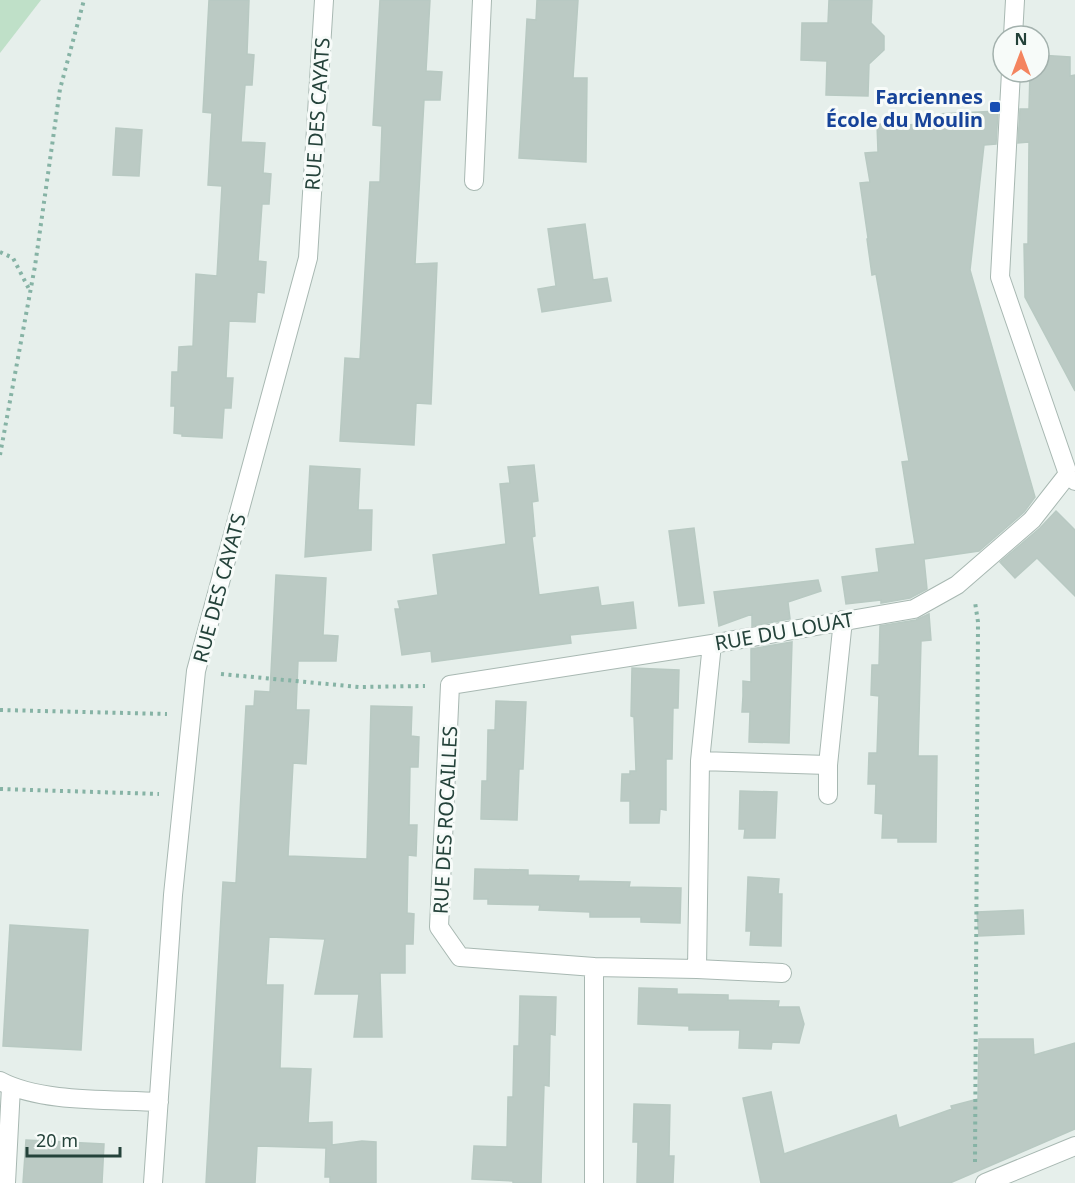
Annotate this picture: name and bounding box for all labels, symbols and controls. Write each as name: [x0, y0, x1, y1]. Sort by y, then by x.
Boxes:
north arrow: [991, 24, 1051, 84]
text: N: [1014, 28, 1028, 50]
street label: RUE DES CAYATS: [298, 37, 336, 191]
place label: Farciennes École du Moulin: [826, 83, 983, 133]
marker: Farciennes École du Moulin: [988, 100, 1002, 114]
street label: RUE DES CAYATS: [186, 511, 252, 665]
street label: RUE DU LOUAT: [713, 606, 855, 656]
street label: RUE DES ROCAILLES: [427, 725, 463, 915]
scale bar: [27, 1120, 120, 1158]
text: 20 m: [36, 1128, 78, 1152]

